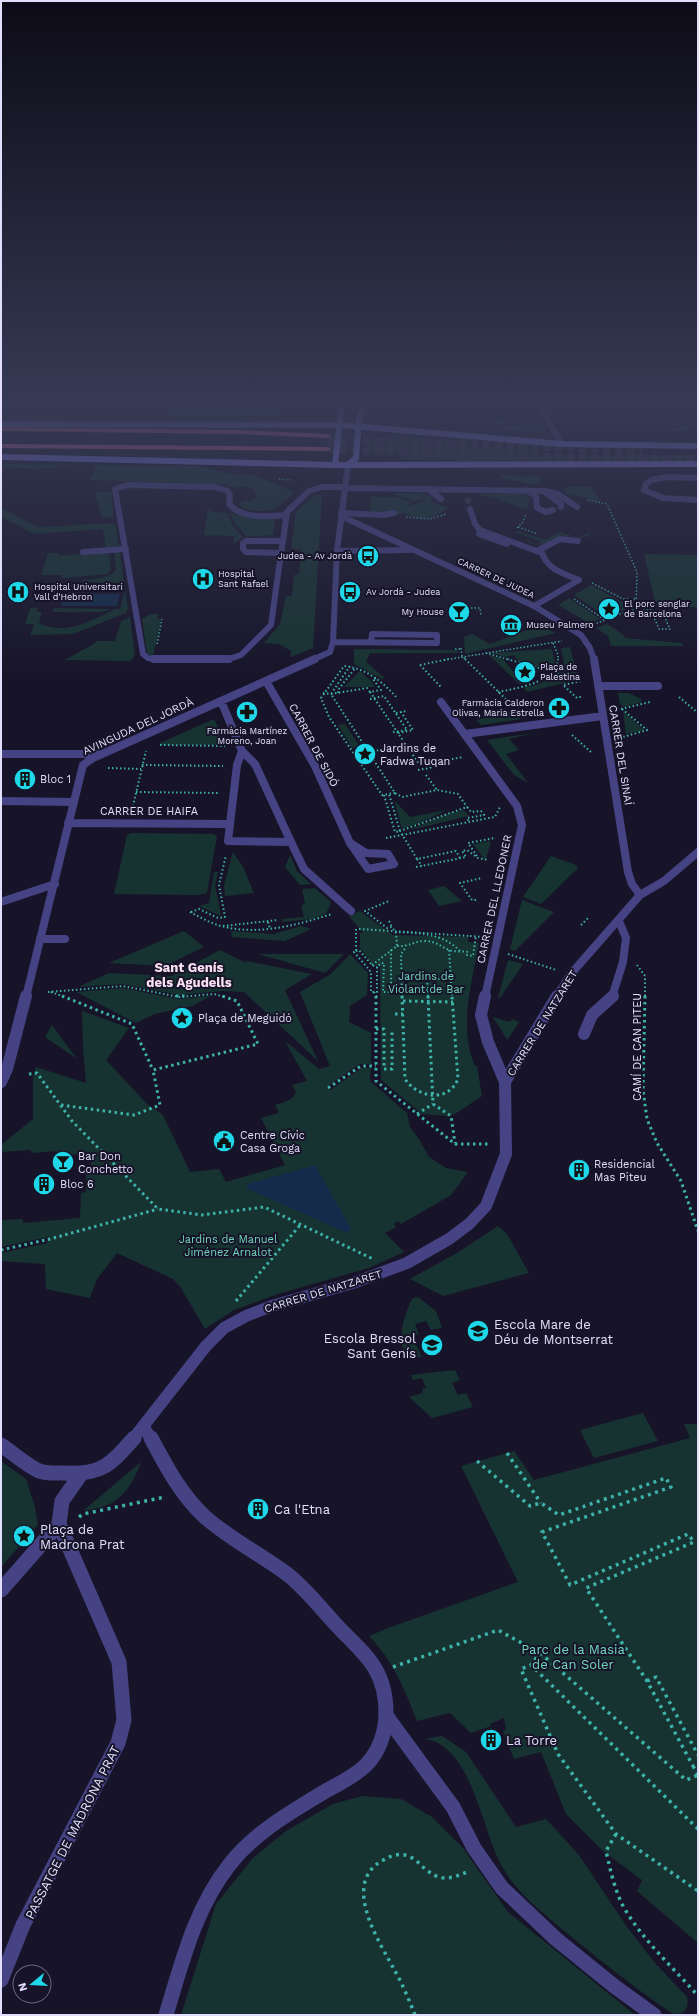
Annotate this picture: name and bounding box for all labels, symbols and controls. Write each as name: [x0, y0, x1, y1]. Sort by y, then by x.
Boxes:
bus stop icon: Judea - Av Jordà: [355, 543, 381, 569]
place label: Judea - Av Jordà: [278, 551, 352, 561]
street label: CARRER DE JUDEA: [456, 556, 536, 600]
hospital icon: Hospital Sant Rafael: [190, 566, 216, 592]
place label: Hospital Sant Rafael: [218, 569, 269, 589]
hospital icon: Hospital Universitari Vall d'Hebron: [5, 579, 31, 605]
bus stop icon: Av Jordà - Judea: [337, 579, 363, 605]
place label: Hospital Universitari Vall d'Hebron: [34, 582, 123, 602]
place label: Av Jordà - Judea: [366, 587, 440, 597]
place icon: El porc senglar de Barcelona: [596, 596, 622, 622]
bar icon: My House: [446, 599, 472, 625]
place label: El porc senglar de Barcelona: [624, 599, 690, 619]
place label: My House: [401, 607, 444, 617]
museum icon: Museu Palmero: [498, 612, 524, 638]
place label: Museu Palmero: [526, 620, 594, 630]
place icon: Plaça de Palestina: [512, 659, 538, 685]
place label: Plaça de Palestina: [540, 662, 580, 682]
street label: AVINGUDA DEL JORDÀ: [80, 694, 196, 758]
pharmacy icon: Farmàcia Calderon Olivas, Maria Estrella: [546, 695, 572, 721]
place label: Farmàcia Calderon Olivas, Maria Estrella: [452, 698, 544, 718]
pharmacy icon: Farmàcia Martínez Moreno, Joan: [234, 699, 260, 725]
street label: CARRER DE SIDÓ: [286, 701, 342, 789]
street label: CARRER DEL SINAÍ: [606, 704, 636, 806]
place label: Farmàcia Martínez Moreno, Joan: [207, 726, 288, 746]
place icon: Jardins de Fadwa Tuqan: [352, 741, 378, 767]
place label: Jardins de Fadwa Tuqan: [380, 742, 450, 768]
building icon: Bloc 1: [12, 766, 38, 792]
place label: Bloc 1: [40, 773, 71, 786]
street label: CARRER DE HAIFA: [100, 805, 198, 818]
street label: CARRER DEL LLEDONER: [474, 834, 514, 965]
district label: Sant Genís dels Agudells: [146, 960, 232, 990]
street label: CARRER DE NATZARET: [504, 968, 581, 1079]
park label: Jardins de Violant de Bar: [388, 970, 465, 996]
street label: CAMÍ DE CAN PITEU: [630, 993, 644, 1101]
place icon: Plaça de Meguidó: [169, 1005, 195, 1031]
place label: Plaça de Meguidó: [198, 1012, 292, 1025]
public building icon: Centre Cívic Casa Groga: [211, 1128, 237, 1154]
place label: Centre Cívic Casa Groga: [240, 1129, 305, 1155]
bar icon: Bar Don Conchetto: [50, 1149, 76, 1175]
place label: Bar Don Conchetto: [78, 1150, 133, 1176]
building icon: Residencial Mas Piteu: [566, 1157, 592, 1183]
place label: Residencial Mas Piteu: [594, 1158, 656, 1184]
building icon: Bloc 6: [31, 1171, 57, 1197]
place label: Bloc 6: [60, 1178, 94, 1191]
park label: Jardins de Manuel Jiménez Arnalot: [179, 1233, 278, 1259]
street label: CARRER DE NATZARET: [263, 1267, 384, 1316]
place label: Escola Mare de Déu de Montserrat: [494, 1317, 613, 1347]
school or university icon: Escola Mare de Déu de Montserrat: [465, 1318, 491, 1344]
place label: Escola Bressol Sant Genís: [324, 1331, 416, 1361]
school or university icon: Escola Bressol Sant Genís: [419, 1332, 445, 1358]
building icon: Ca l'Etna: [245, 1496, 271, 1522]
place label: Ca l'Etna: [274, 1502, 331, 1517]
place label: Plaça de Madrona Prat: [40, 1522, 125, 1552]
place icon: Plaça de Madrona Prat: [11, 1523, 37, 1549]
park label: Parc de la Masia de Can Soler: [521, 1642, 625, 1672]
building icon: La Torre: [478, 1727, 504, 1753]
place label: La Torre: [506, 1733, 557, 1748]
street label: PASSATGE DE MADRONA PRAT: [22, 1743, 123, 1922]
north arrow: [12, 1964, 52, 2004]
text: N: [16, 1981, 30, 1993]

